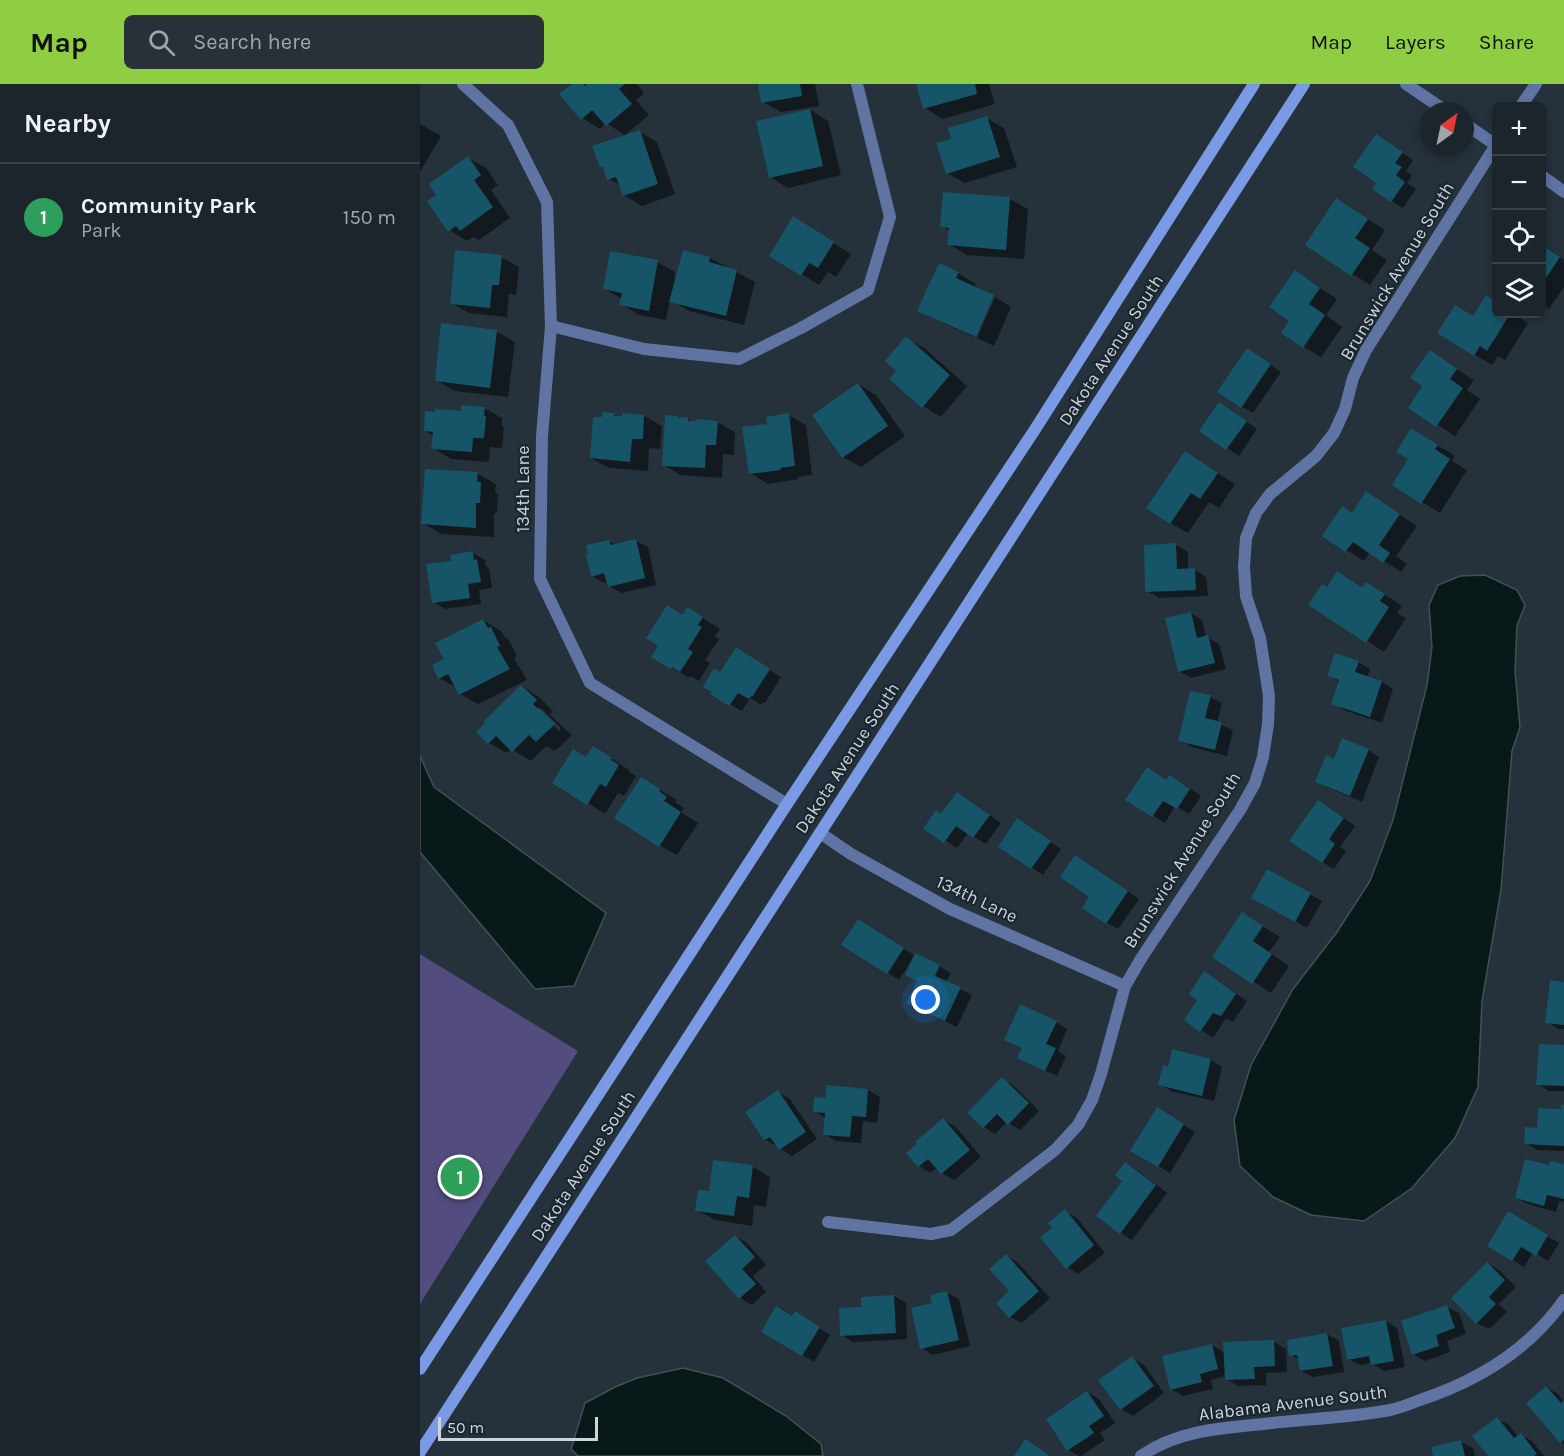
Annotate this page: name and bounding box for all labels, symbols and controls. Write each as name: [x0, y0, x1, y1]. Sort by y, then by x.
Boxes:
search box: [124, 15, 544, 69]
text: Map: [30, 26, 88, 59]
icon: search: [145, 26, 178, 59]
text: Search here: [193, 29, 311, 55]
text: Map: [1310, 30, 1352, 54]
text: Layers: [1385, 30, 1446, 54]
text: Share: [1479, 30, 1534, 54]
north arrow: [1420, 102, 1474, 156]
map controls: [1492, 102, 1546, 318]
button: +: [1492, 102, 1546, 156]
text: Nearby: [24, 108, 111, 139]
button: −: [1492, 156, 1546, 210]
street label: Brunswick Avenue South: [1335, 178, 1459, 364]
text: Community Park: [81, 193, 256, 219]
text: 1: [40, 206, 47, 229]
text: 150 m: [343, 206, 396, 229]
button: locate: [1492, 210, 1546, 264]
text: Park: [81, 219, 122, 242]
button: layers: [1492, 264, 1546, 318]
street label: Dakota Avenue South: [1054, 270, 1168, 430]
street label: 134th Lane: [512, 446, 534, 532]
street label: Dakota Avenue South: [790, 678, 904, 838]
street label: Brunswick Avenue South: [1119, 768, 1245, 952]
street label: 134th Lane: [933, 871, 1021, 927]
your location: [911, 985, 940, 1014]
street label: Dakota Avenue South: [526, 1086, 640, 1246]
pin: 1: [440, 1154, 480, 1200]
street label: Alabama Avenue South: [1198, 1381, 1388, 1425]
scale bar: [438, 1414, 598, 1442]
text: 50 m: [447, 1418, 484, 1437]

